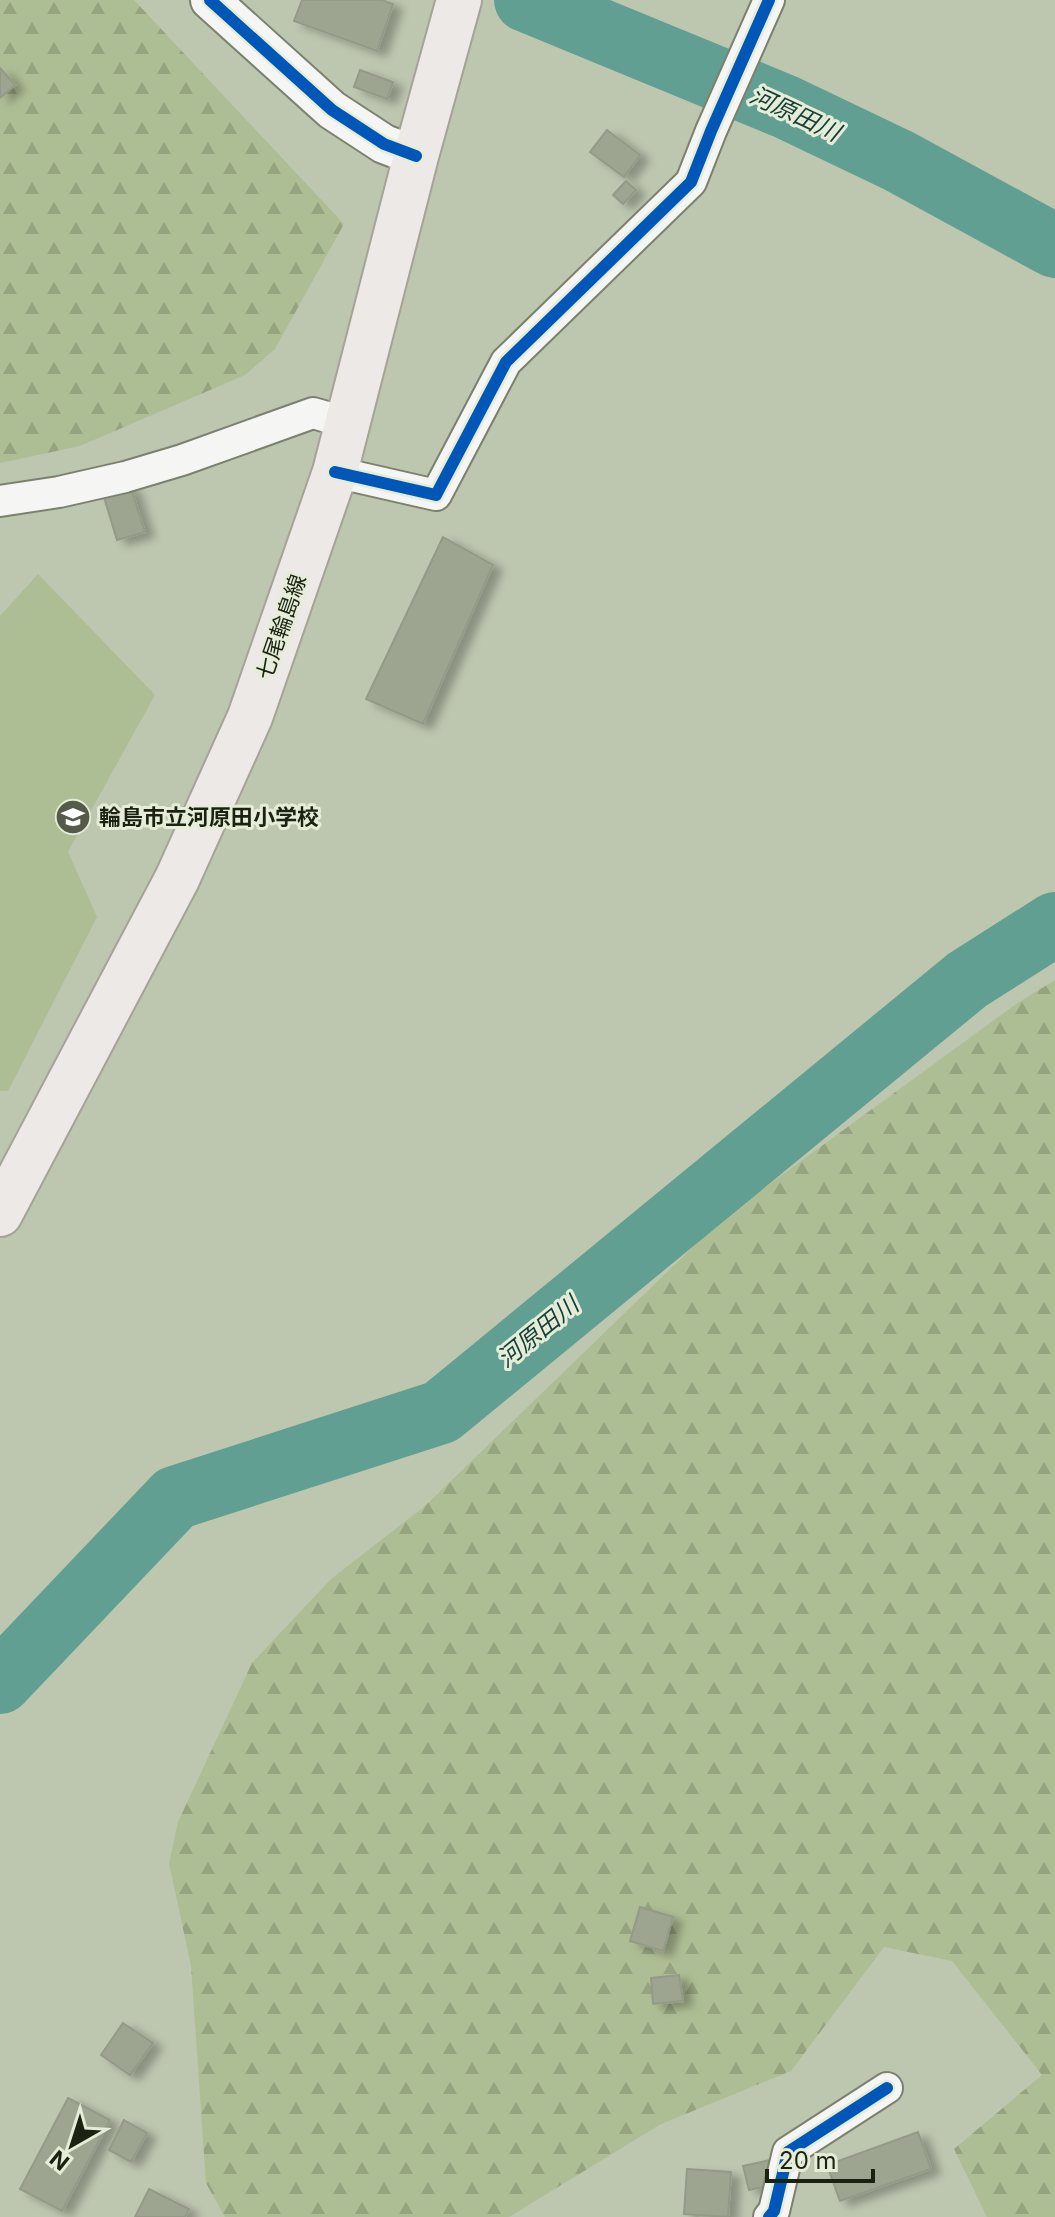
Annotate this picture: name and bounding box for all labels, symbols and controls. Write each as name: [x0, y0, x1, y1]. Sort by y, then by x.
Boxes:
water label: 河原田川: [746, 80, 848, 148]
street label: 七尾輪島線: [251, 571, 311, 683]
school or university icon: 輪島市立河原田小学校: [54, 798, 92, 836]
place label: 輪島市立河原田小学校: [99, 804, 319, 830]
water label: 河原田川: [491, 1288, 586, 1373]
north arrow: [32, 2105, 112, 2185]
scale bar: [767, 2133, 873, 2183]
text: N: [45, 2145, 74, 2176]
text: 20 m: [779, 2146, 837, 2175]

